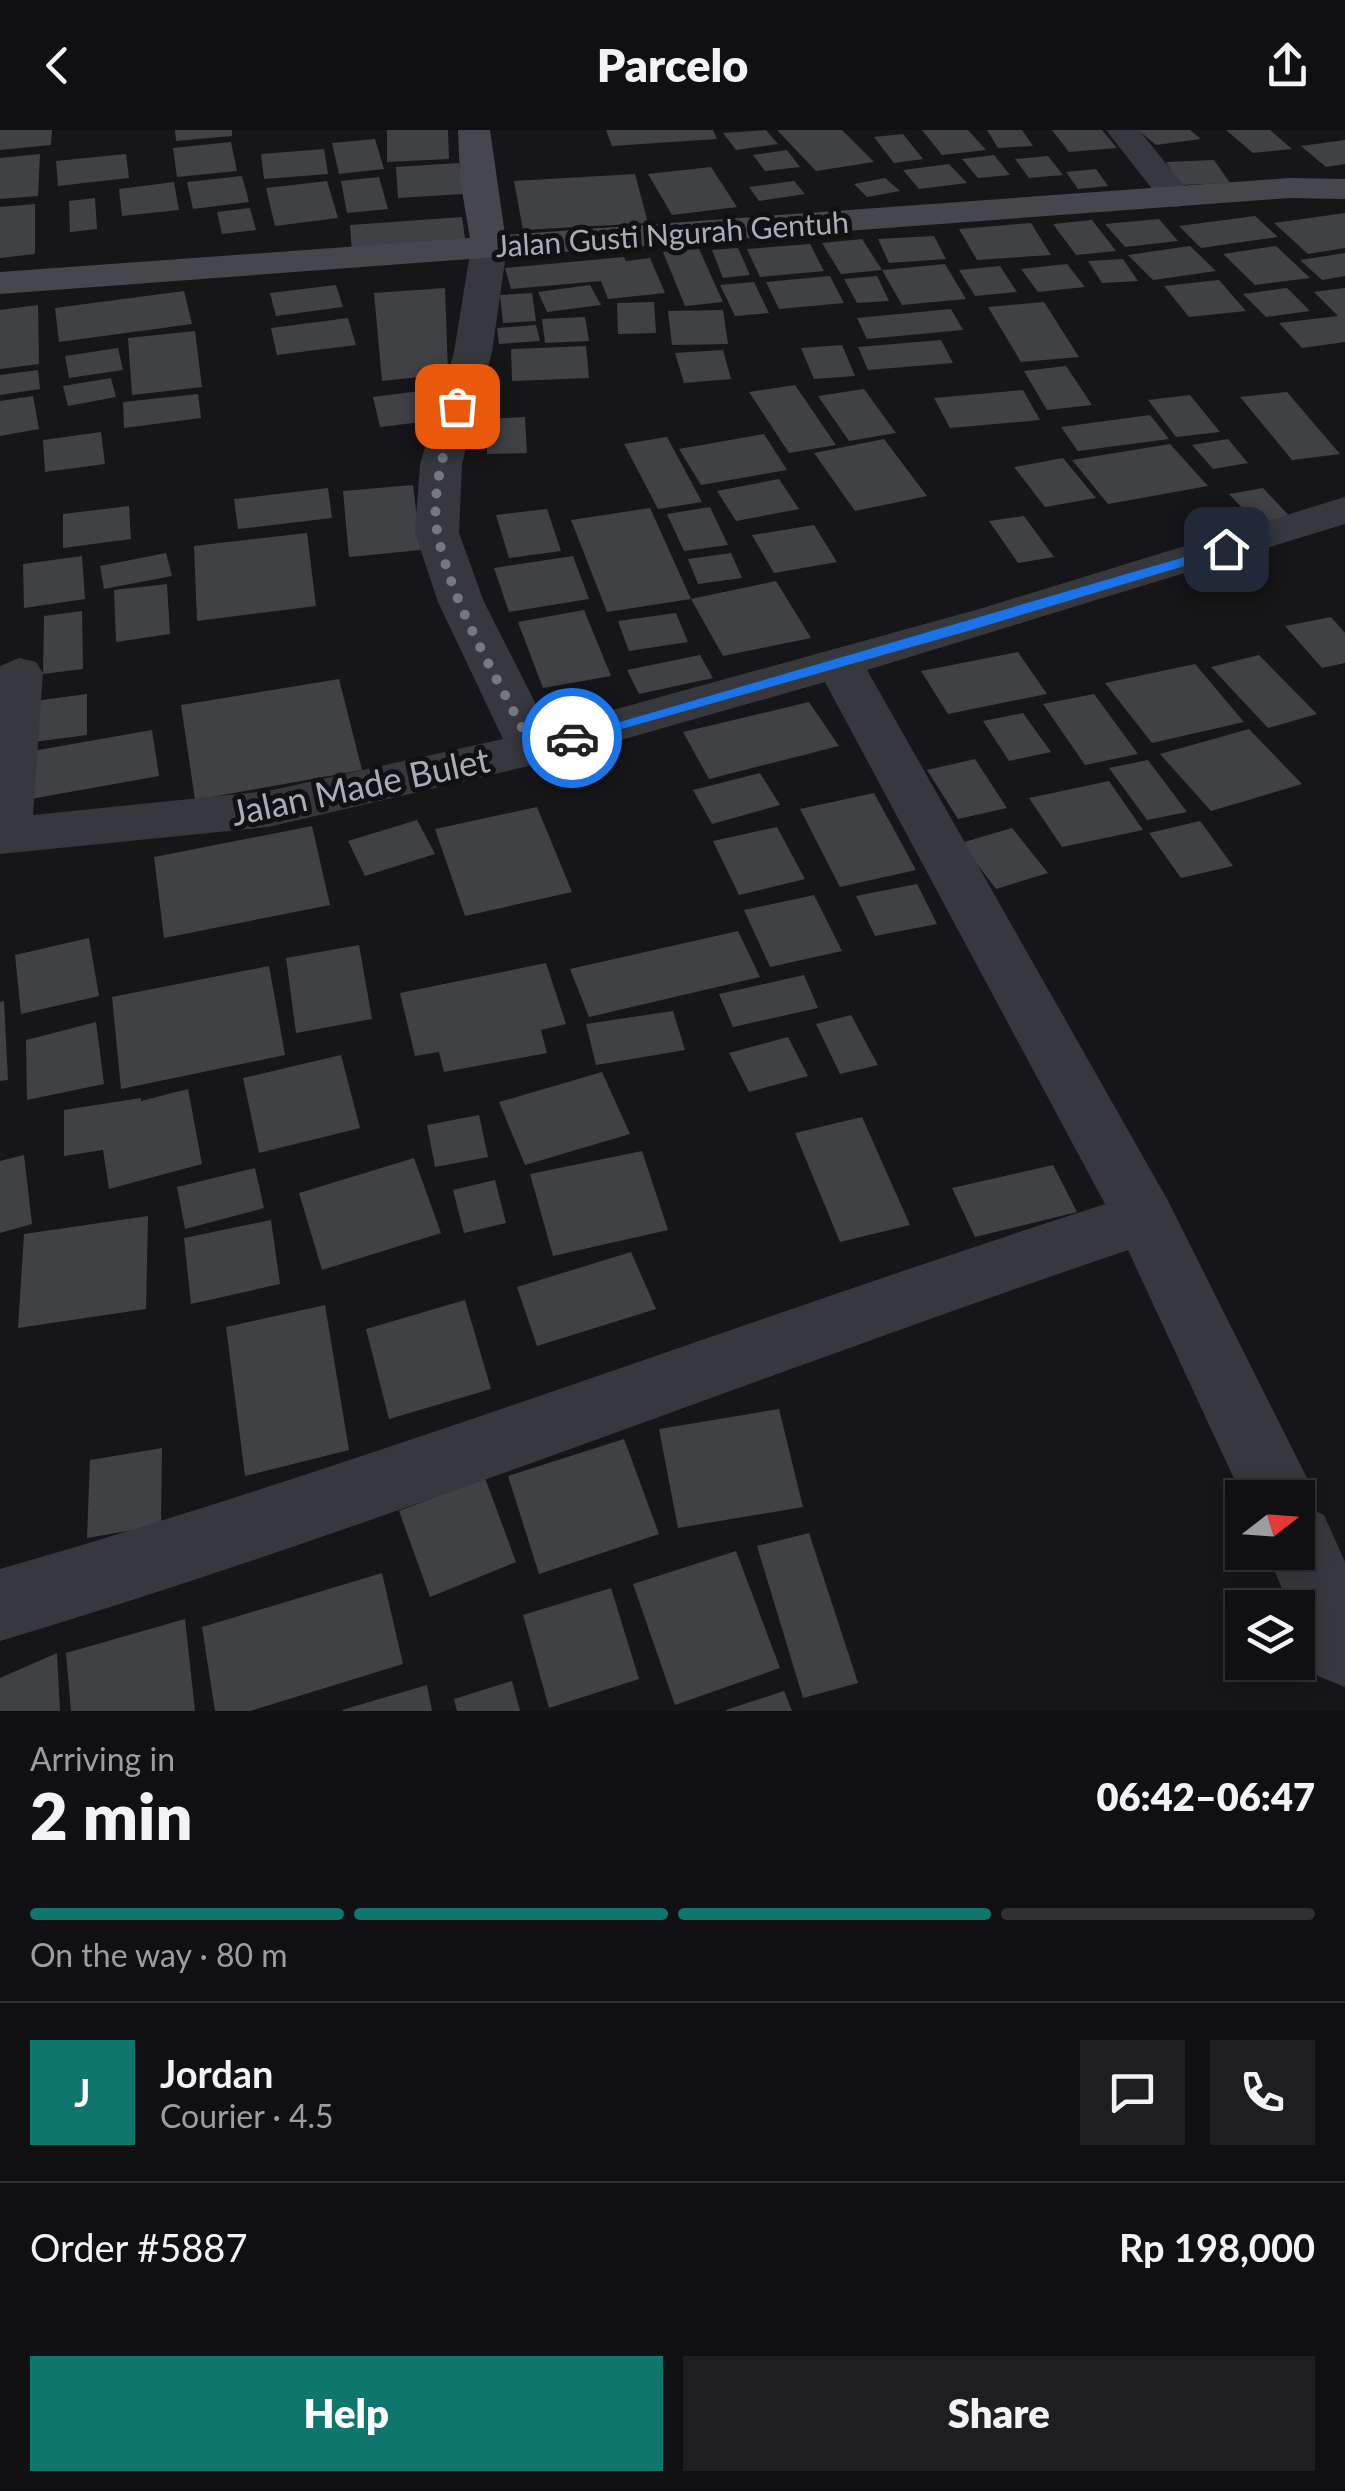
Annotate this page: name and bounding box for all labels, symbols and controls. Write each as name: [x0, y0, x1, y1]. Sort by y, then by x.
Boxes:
icon: back: [30, 38, 85, 93]
text: Parcelo: [597, 38, 748, 92]
icon: share: [1260, 38, 1315, 93]
street label: Jalan Gusti Ngurah Gentuh: [494, 203, 850, 263]
pin: [415, 364, 500, 449]
icon: bag: [430, 379, 485, 434]
pin: [1184, 507, 1269, 592]
icon: home: [1199, 522, 1254, 577]
courier: [522, 688, 622, 788]
icon: car: [545, 711, 600, 766]
street label: Jalan Made Bulet: [227, 737, 493, 833]
north arrow: [1225, 1480, 1315, 1570]
map controls: [1225, 1480, 1315, 1680]
button: layers: [1225, 1590, 1315, 1680]
text: Arriving in: [30, 1739, 175, 1778]
text: 06:42–06:47: [1096, 1773, 1315, 1819]
text: 2 min: [30, 1776, 192, 1854]
text: On the way · 80 m: [30, 1935, 288, 1974]
button: chat: [1080, 2040, 1185, 2145]
button: phone: [1210, 2040, 1315, 2145]
text: Jordan: [160, 2050, 273, 2096]
text: J: [74, 2069, 91, 2115]
text: Courier · 4.5: [160, 2096, 334, 2135]
text: Order #5887: [30, 2224, 247, 2270]
text: Rp 198,000: [1119, 2224, 1315, 2270]
button: Help: [30, 2356, 663, 2471]
button: Share: [683, 2356, 1315, 2471]

